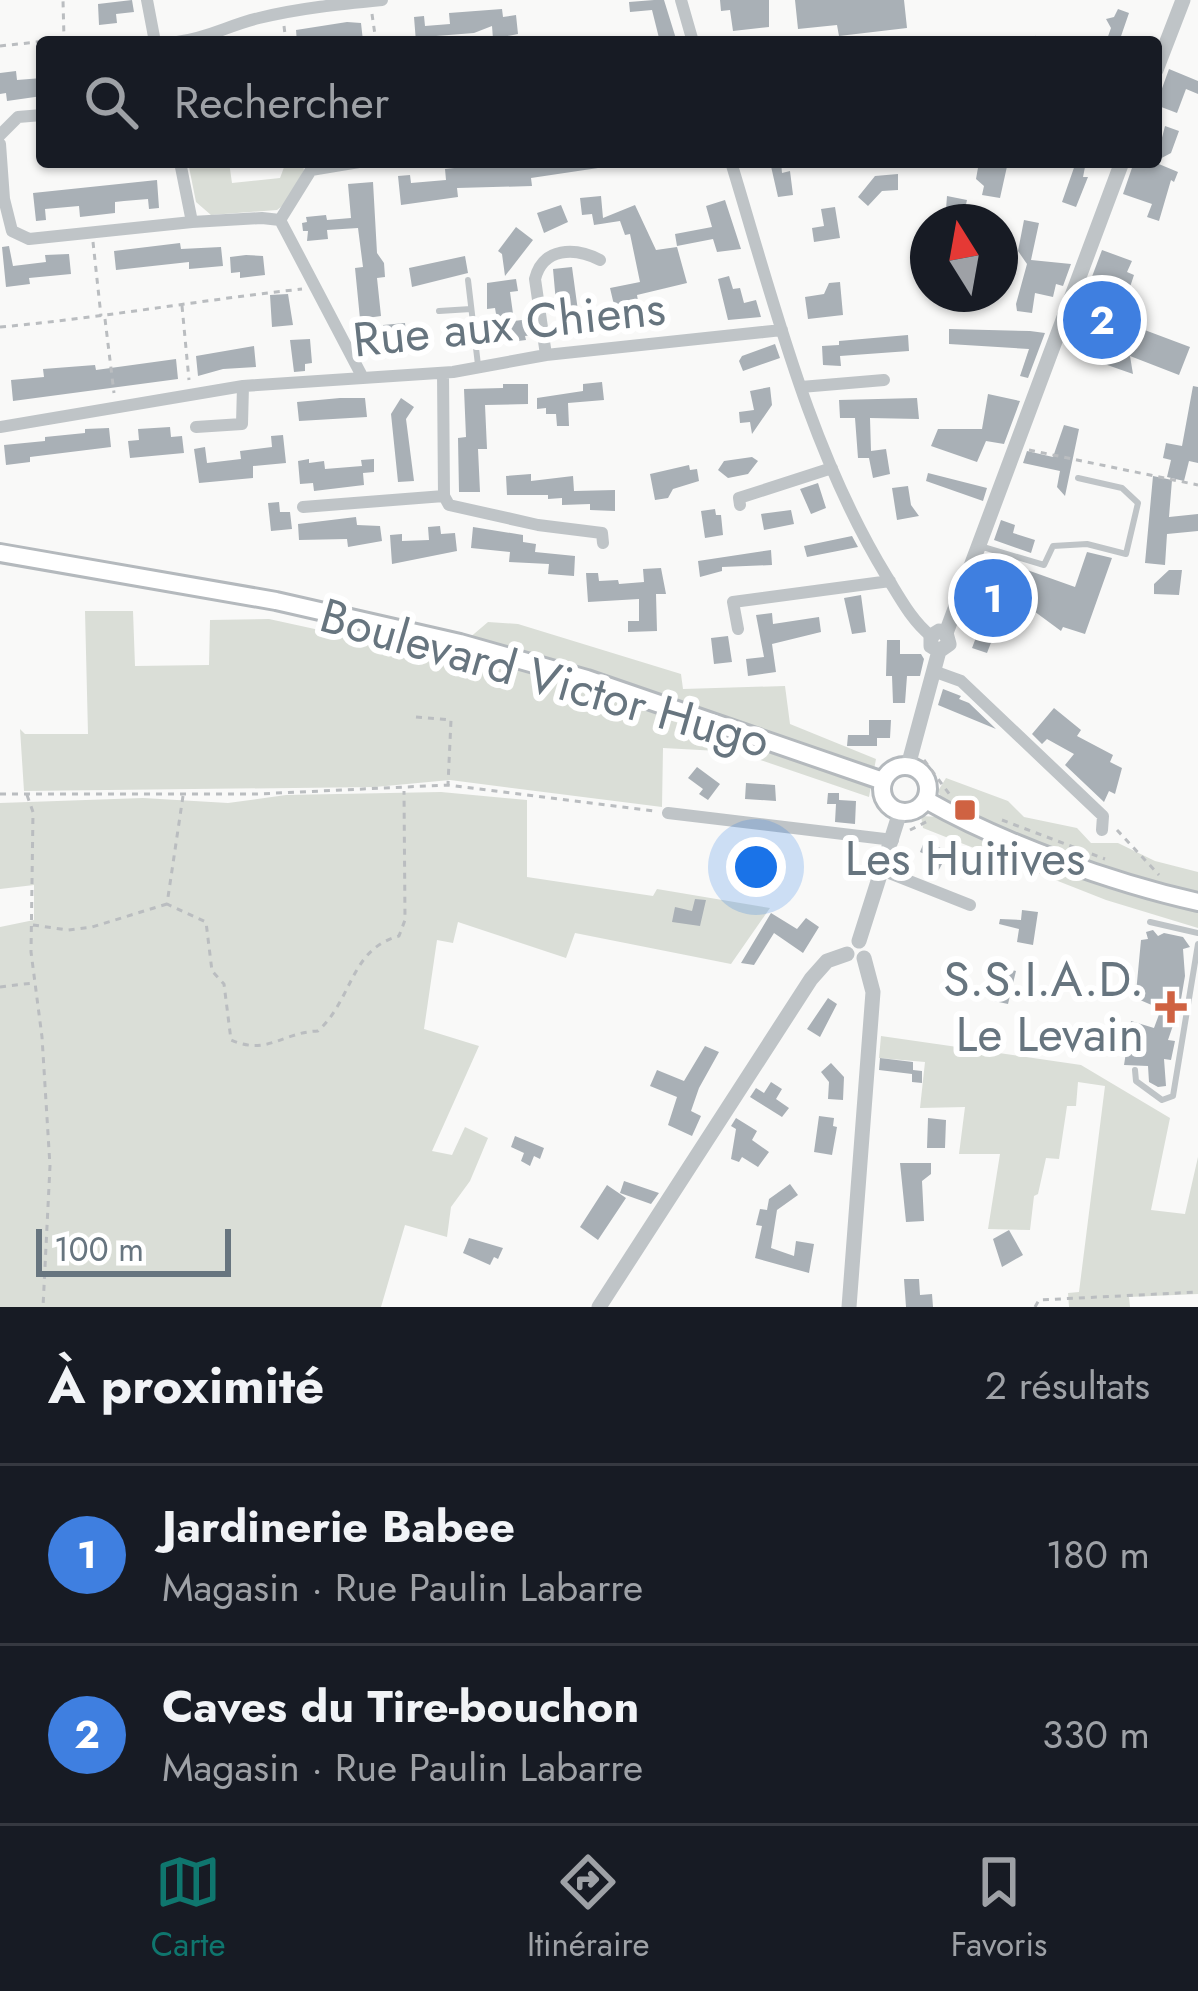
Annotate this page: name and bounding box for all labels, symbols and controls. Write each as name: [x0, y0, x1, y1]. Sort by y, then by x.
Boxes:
search box: [36, 36, 1162, 168]
icon: search: [78, 69, 144, 135]
text: Rechercher: [174, 70, 389, 135]
north arrow: [910, 204, 1018, 312]
street label: Rue aux Chiens: [349, 273, 669, 375]
pin: 2: [1063, 275, 1141, 365]
pin: 1: [954, 553, 1032, 643]
street label: Boulevard Victor Hugo: [312, 581, 778, 775]
marker: Les Huitives: [952, 797, 978, 823]
place label: Les Huitives: [845, 824, 1085, 893]
your location: [726, 837, 786, 897]
place label: S.S.I.A.D. Le Levain: [943, 945, 1144, 1069]
marker: S.S.I.A.D. Le Levain: [1155, 991, 1187, 1023]
scale bar: [36, 1223, 231, 1276]
text: 100 m: [54, 1226, 144, 1273]
text: À proximité: [48, 1348, 324, 1422]
text: 2 résultats: [985, 1357, 1150, 1414]
text: Jardinerie Babee: [162, 1494, 515, 1559]
text: 1: [77, 1526, 97, 1583]
text: 180 m: [1046, 1526, 1150, 1583]
text: Magasin · Rue Paulin Labarre: [162, 1559, 643, 1616]
text: Caves du Tire-bouchon: [162, 1674, 639, 1739]
text: 2: [74, 1706, 100, 1763]
text: 330 m: [1042, 1706, 1150, 1763]
text: Magasin · Rue Paulin Labarre: [162, 1739, 643, 1796]
tab: Carte: [151, 1849, 225, 1968]
tab: Itinéraire: [527, 1849, 649, 1968]
tab: Favoris: [951, 1849, 1047, 1968]

